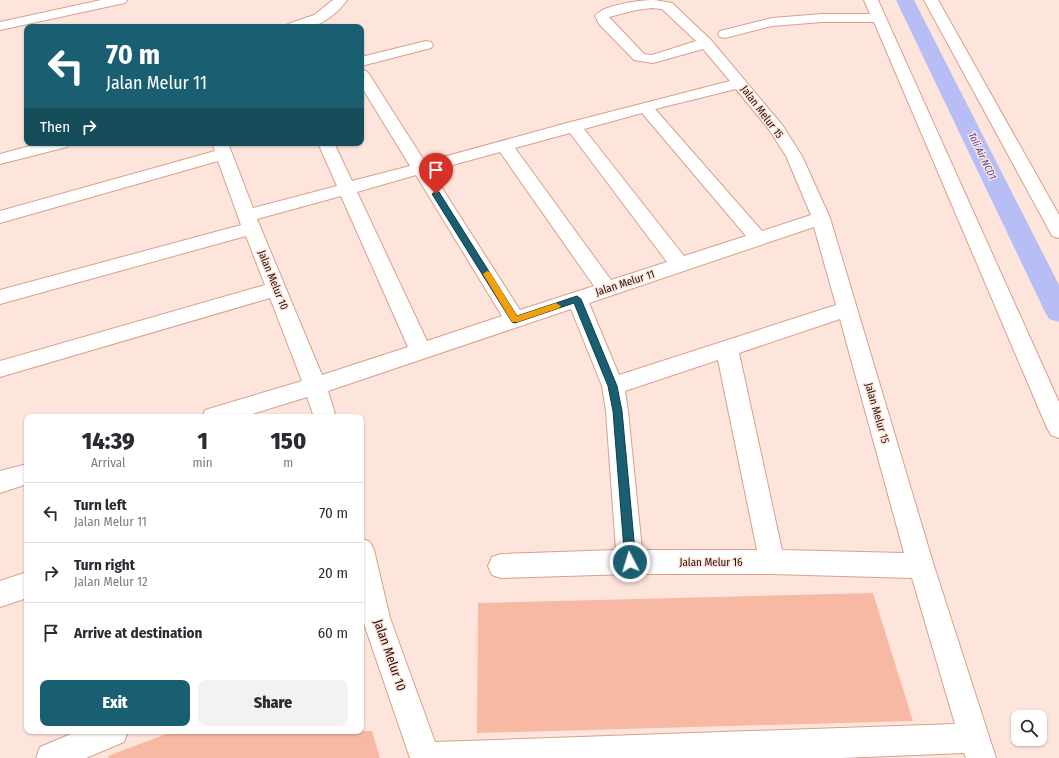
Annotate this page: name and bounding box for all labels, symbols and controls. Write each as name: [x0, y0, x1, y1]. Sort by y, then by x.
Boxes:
text: 70 m: [106, 38, 160, 71]
icon: left: [40, 40, 92, 92]
text: Jalan Melur 11: [106, 72, 207, 94]
street label: Jalan Melur 15: [738, 83, 786, 141]
icon: right: [78, 116, 100, 138]
text: Then: [40, 118, 70, 136]
water label: Tali Air NCD1: [965, 130, 999, 182]
pin: [419, 153, 453, 194]
icon: arrive: [425, 159, 447, 181]
street label: Jalan Melur 10: [255, 248, 291, 312]
street label: Jalan Melur 11: [594, 267, 656, 299]
street label: Jalan Melur 15: [862, 381, 892, 445]
text: 14:39: [82, 427, 135, 455]
text: 1: [197, 427, 208, 455]
text: 150: [270, 427, 306, 455]
text: Arrival: [91, 455, 126, 470]
text: min: [193, 455, 213, 470]
text: m: [283, 455, 293, 470]
text: Turn left: [74, 496, 127, 514]
icon: left: [40, 502, 62, 524]
text: 70 m: [319, 504, 348, 522]
text: Jalan Melur 11: [74, 514, 147, 529]
position arrow: [609, 541, 651, 583]
text: Turn right: [74, 556, 135, 574]
street label: Jalan Melur 16: [680, 556, 743, 569]
icon: right: [40, 562, 62, 584]
text: 20 m: [319, 564, 348, 582]
text: Jalan Melur 12: [74, 574, 148, 589]
street label: Jalan Melur 10: [371, 617, 409, 693]
icon: arrive: [40, 622, 62, 644]
text: Arrive at destination: [74, 624, 202, 642]
text: 60 m: [318, 624, 348, 642]
button: Exit: [40, 680, 190, 726]
button: Share: [198, 680, 348, 726]
map controls: [1011, 710, 1047, 746]
button: search: [1011, 710, 1047, 746]

